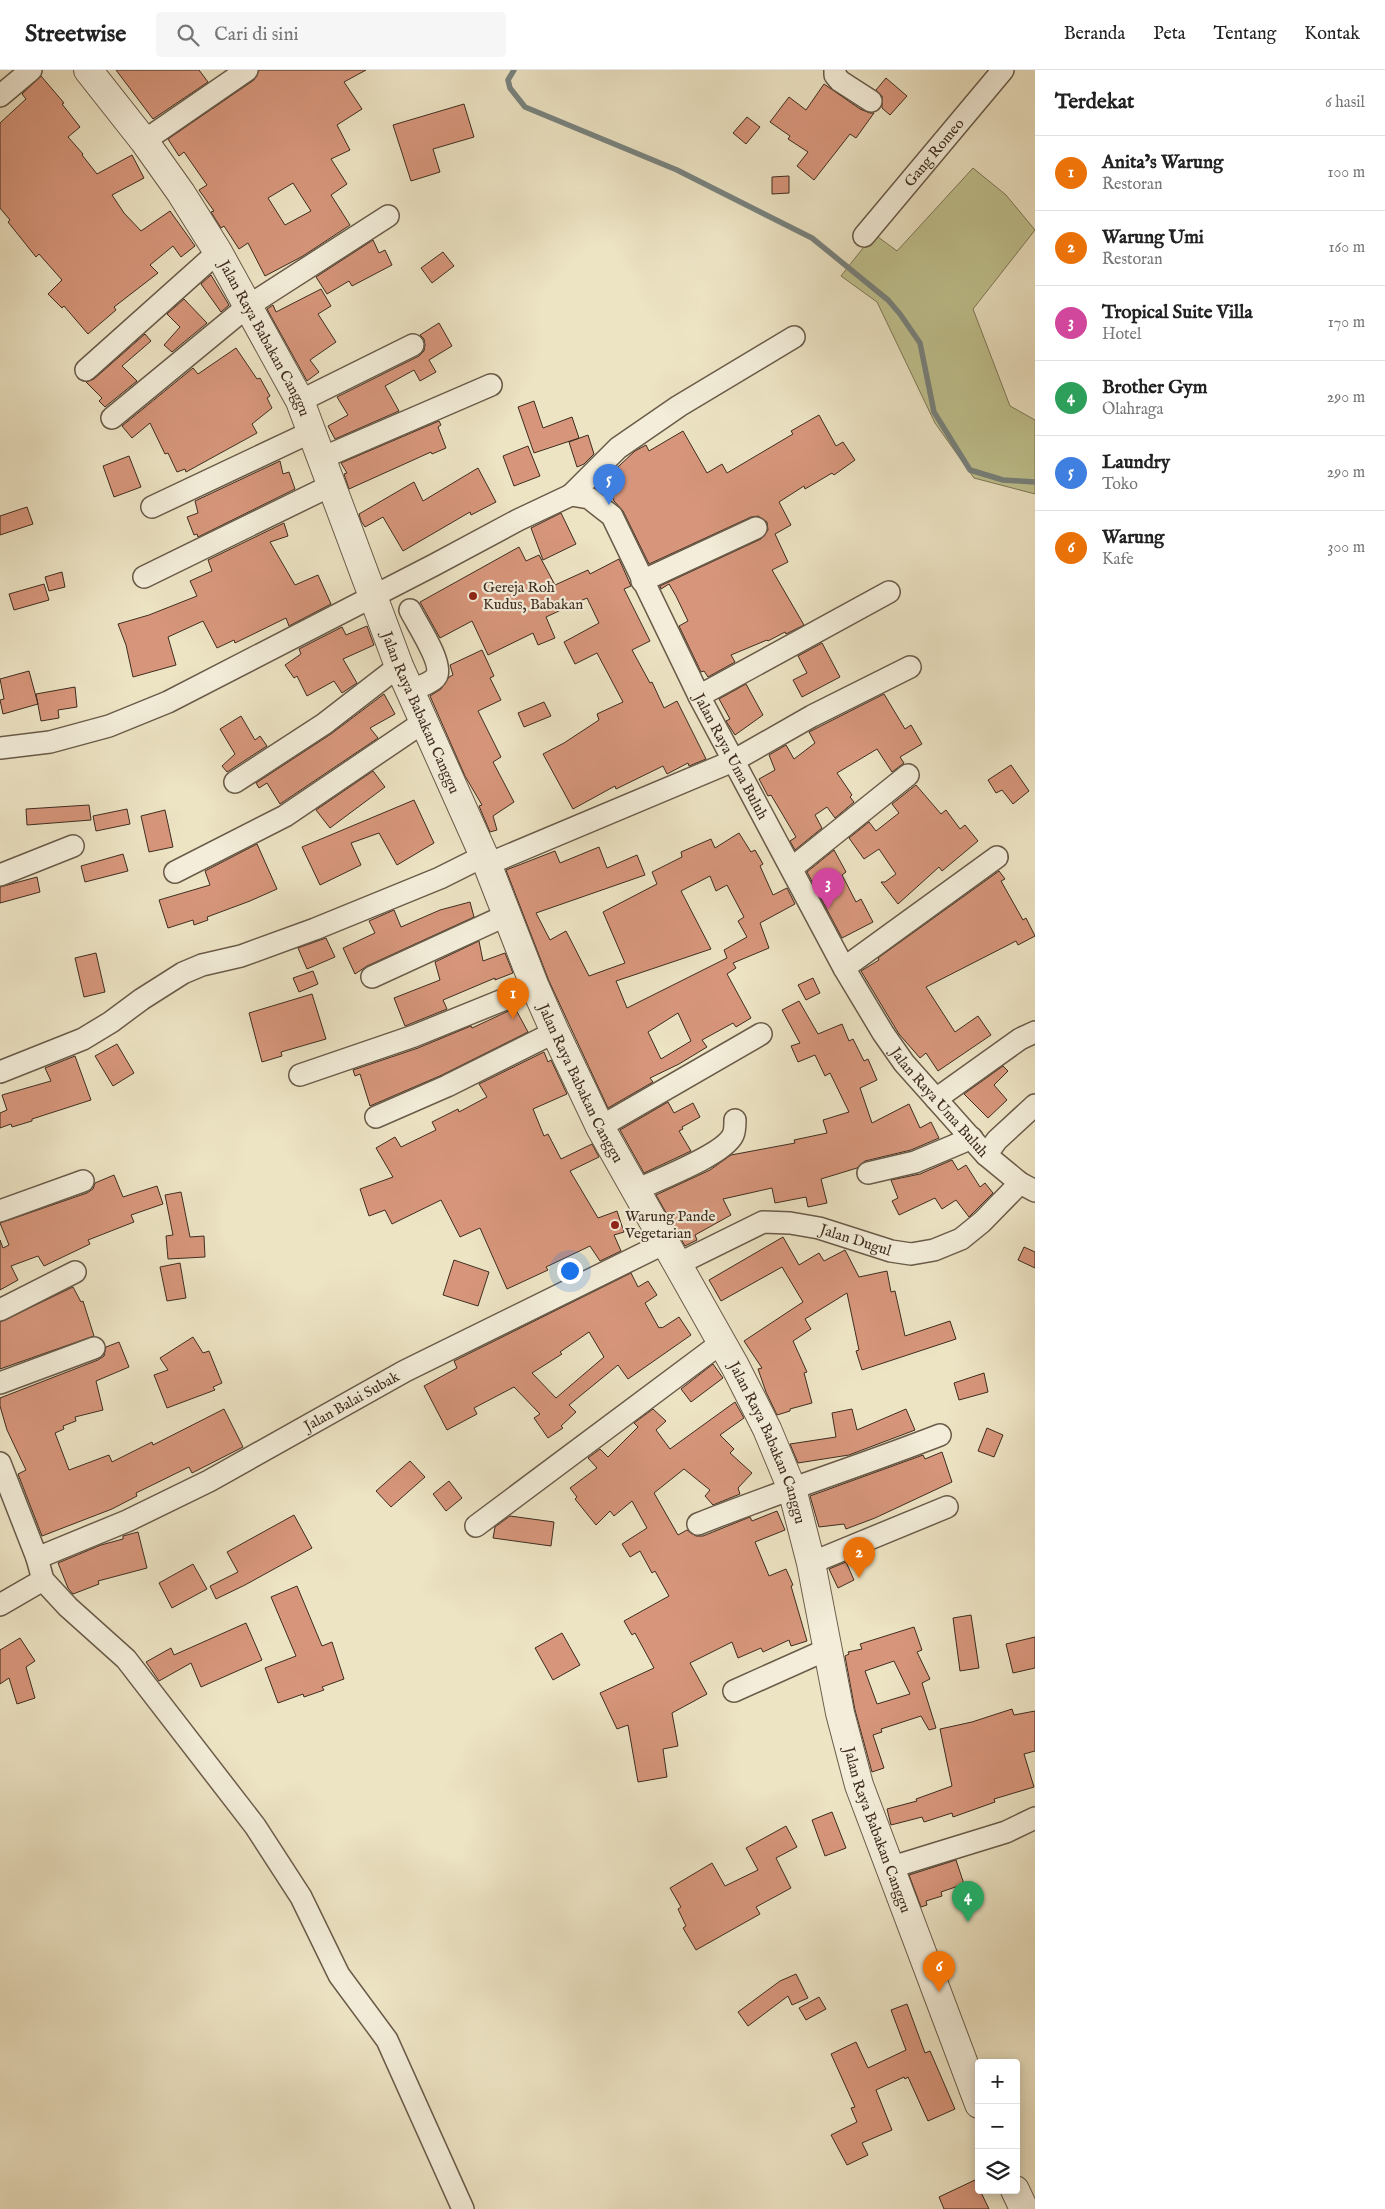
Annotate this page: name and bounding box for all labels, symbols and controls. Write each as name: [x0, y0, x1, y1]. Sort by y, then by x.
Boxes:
search box: [156, 12, 506, 57]
text: Streetwise: [25, 19, 126, 50]
icon: search: [174, 21, 202, 49]
text: Cari di sini: [214, 23, 299, 47]
text: Beranda: [1064, 23, 1125, 46]
text: Peta: [1153, 23, 1186, 46]
text: Tentang: [1214, 23, 1276, 46]
text: Kontak: [1304, 23, 1360, 46]
text: Terdekat: [1055, 89, 1134, 116]
text: 6 hasil: [1325, 93, 1365, 113]
street label: Gang Romeo: [900, 115, 969, 191]
text: Anita’s Warung: [1102, 151, 1223, 175]
text: 1: [1068, 163, 1074, 183]
text: 100 m: [1328, 163, 1365, 183]
text: Restoran: [1102, 175, 1162, 195]
text: Warung Umi: [1102, 226, 1204, 250]
text: 2: [1067, 238, 1075, 258]
text: 160 m: [1329, 238, 1365, 258]
text: Restoran: [1102, 250, 1162, 270]
street label: Jalan Raya Babakan Canggu: [213, 255, 314, 419]
text: Tropical Suite Villa: [1102, 301, 1253, 325]
text: 3: [1068, 313, 1074, 333]
text: 170 m: [1328, 313, 1365, 333]
text: Hotel: [1102, 325, 1141, 345]
text: Brother Gym: [1102, 376, 1207, 400]
text: 4: [1067, 388, 1075, 408]
text: 290 m: [1327, 388, 1365, 408]
text: Olahraga: [1102, 400, 1163, 420]
text: Laundry: [1102, 451, 1170, 475]
text: 5: [1068, 463, 1074, 483]
text: 290 m: [1327, 463, 1365, 483]
pin: 5: [593, 464, 625, 505]
text: Toko: [1102, 475, 1138, 495]
text: Warung: [1102, 526, 1164, 550]
text: 6: [1068, 538, 1074, 558]
text: 300 m: [1327, 538, 1365, 558]
text: Kafe: [1102, 550, 1134, 570]
place label: Gereja Roh Kudus, Babakan: [483, 578, 583, 614]
marker: Gereja Roh Kudus, Babakan: [467, 590, 479, 602]
street label: Jalan Raya Babakan Canggu: [376, 627, 464, 797]
street label: Jalan Raya Uma Buluh: [688, 689, 772, 823]
pin: 3: [812, 868, 844, 909]
pin: 1: [497, 978, 529, 1019]
street label: Jalan Raya Babakan Canggu: [533, 999, 627, 1166]
street label: Jalan Raya Uma Buluh: [885, 1042, 992, 1161]
place label: Warung Pande Vegetarian: [624, 1207, 716, 1243]
marker: Warung Pande Vegetarian: [609, 1219, 621, 1231]
street label: Jalan Dugul: [816, 1219, 894, 1261]
your location: [557, 1258, 583, 1284]
street label: Jalan Raya Babakan Canggu: [723, 1356, 810, 1526]
street label: Jalan Balai Subak: [299, 1367, 404, 1437]
pin: 2: [843, 1537, 875, 1578]
street label: Jalan Raya Babakan Canggu: [839, 1743, 915, 1916]
pin: 4: [952, 1881, 984, 1922]
pin: 6: [923, 1951, 955, 1992]
map controls: [975, 2059, 1020, 2194]
button: +: [975, 2059, 1020, 2104]
button: −: [975, 2104, 1020, 2149]
button: layers: [975, 2149, 1020, 2194]

